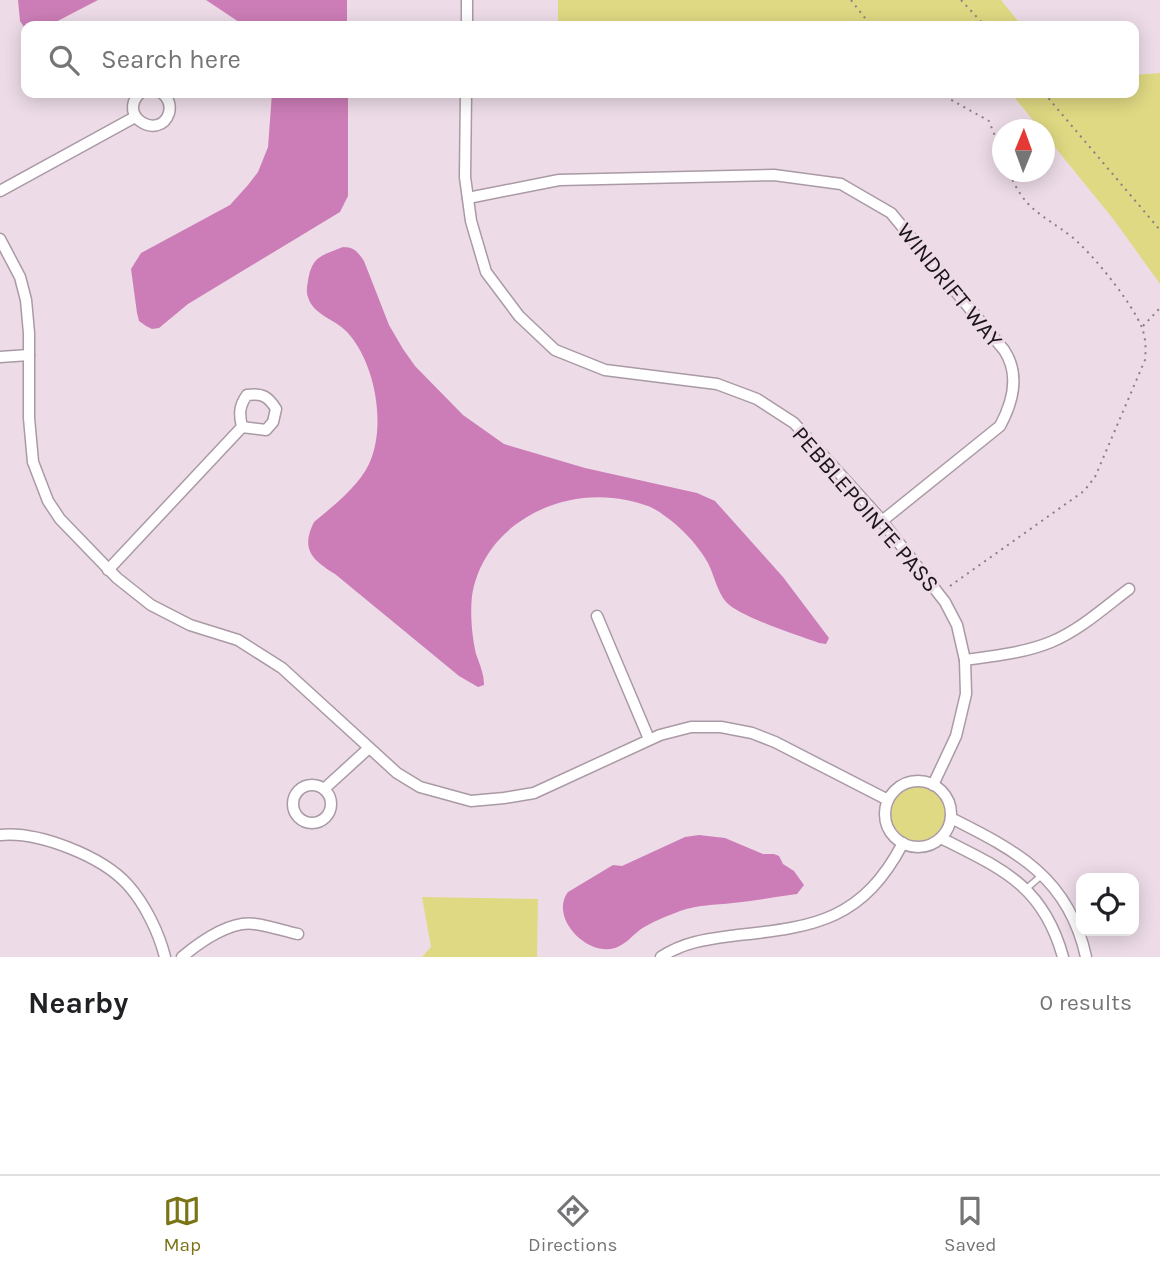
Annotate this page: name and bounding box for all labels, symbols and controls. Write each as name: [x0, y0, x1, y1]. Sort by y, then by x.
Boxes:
search box: [21, 21, 1139, 98]
icon: search: [45, 41, 83, 79]
text: Search here: [101, 44, 241, 75]
north arrow: [992, 119, 1055, 182]
street label: WINDRIFT WAY: [891, 218, 1008, 353]
street label: PEBBLEPOINTE PASS: [786, 421, 945, 598]
map controls: [1076, 873, 1139, 936]
button: locate: [1076, 873, 1139, 936]
text: Nearby: [28, 985, 128, 1021]
text: 0 results: [1040, 989, 1132, 1016]
tab: Map: [163, 1192, 201, 1256]
tab: Directions: [528, 1192, 617, 1256]
tab: Saved: [944, 1192, 997, 1256]

